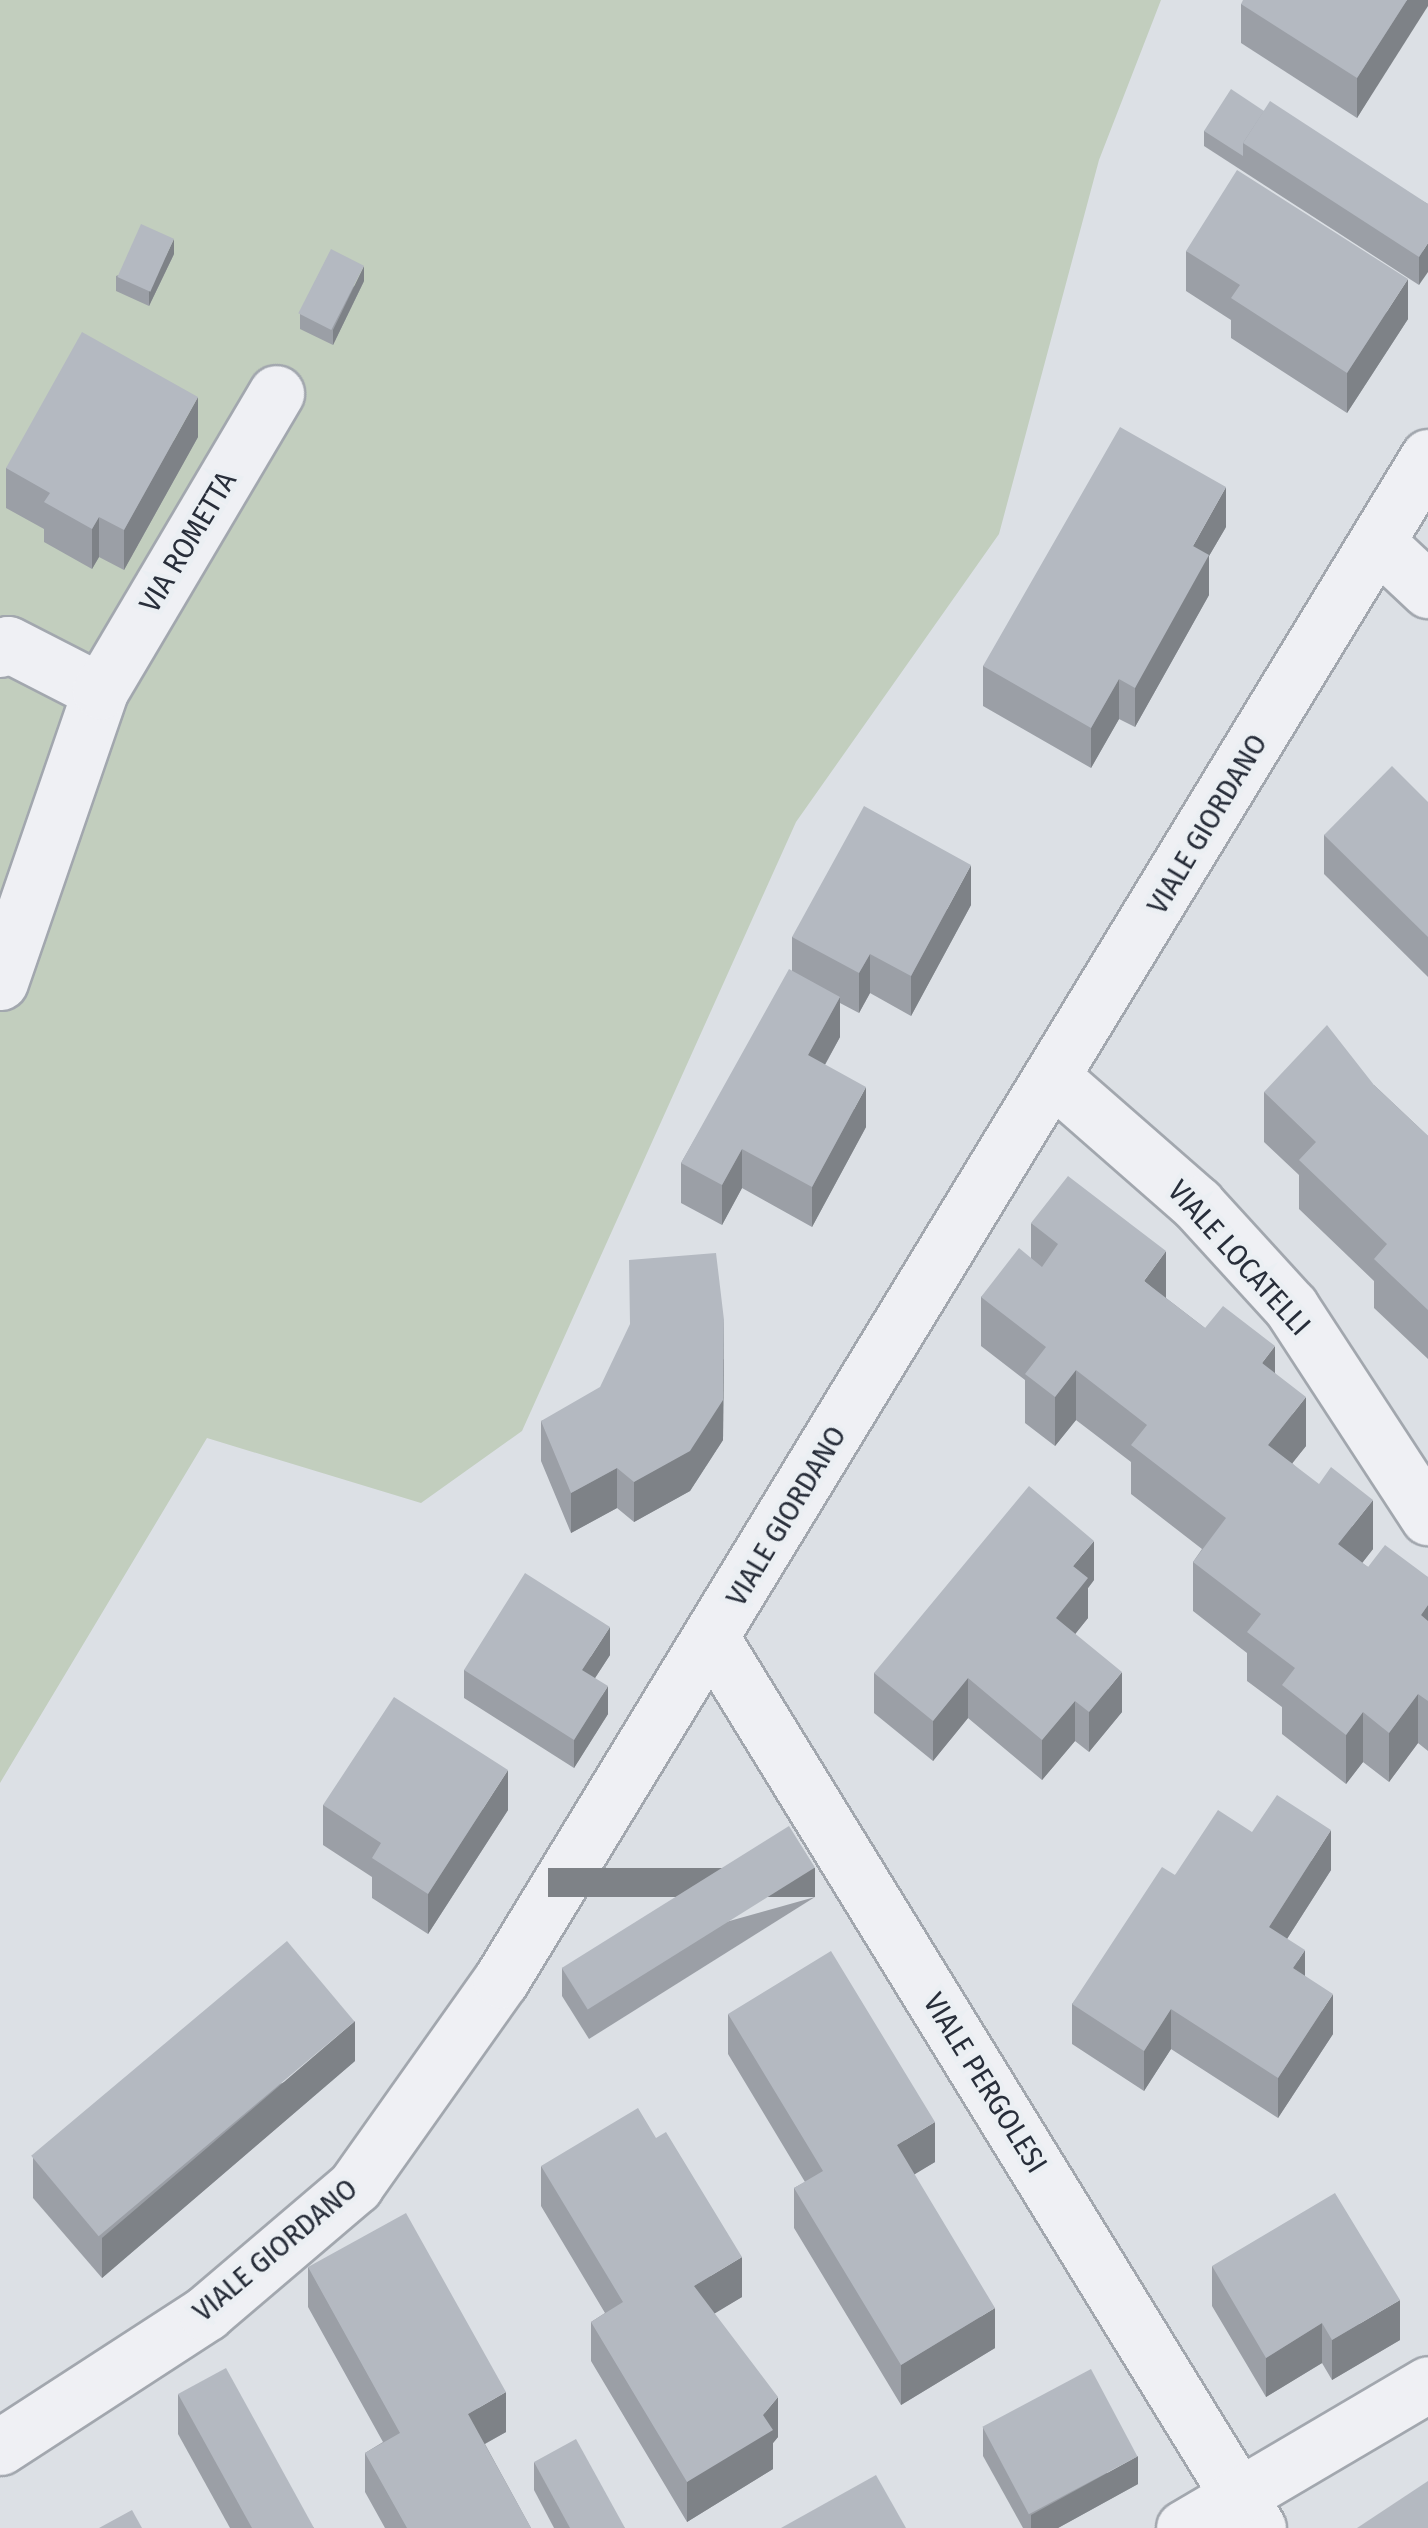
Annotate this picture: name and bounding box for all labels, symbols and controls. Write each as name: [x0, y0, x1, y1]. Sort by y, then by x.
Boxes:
street label: VIA ROMETTA: [132, 465, 244, 619]
street label: VIALE GIORDANO: [1139, 728, 1275, 920]
street label: VIALE LOCATELLI: [1160, 1173, 1318, 1343]
street label: VIALE GIORDANO: [718, 1420, 854, 1612]
street label: VIALE PERGOLESI: [915, 1987, 1055, 2179]
street label: VIALE GIORDANO: [185, 2171, 365, 2329]

